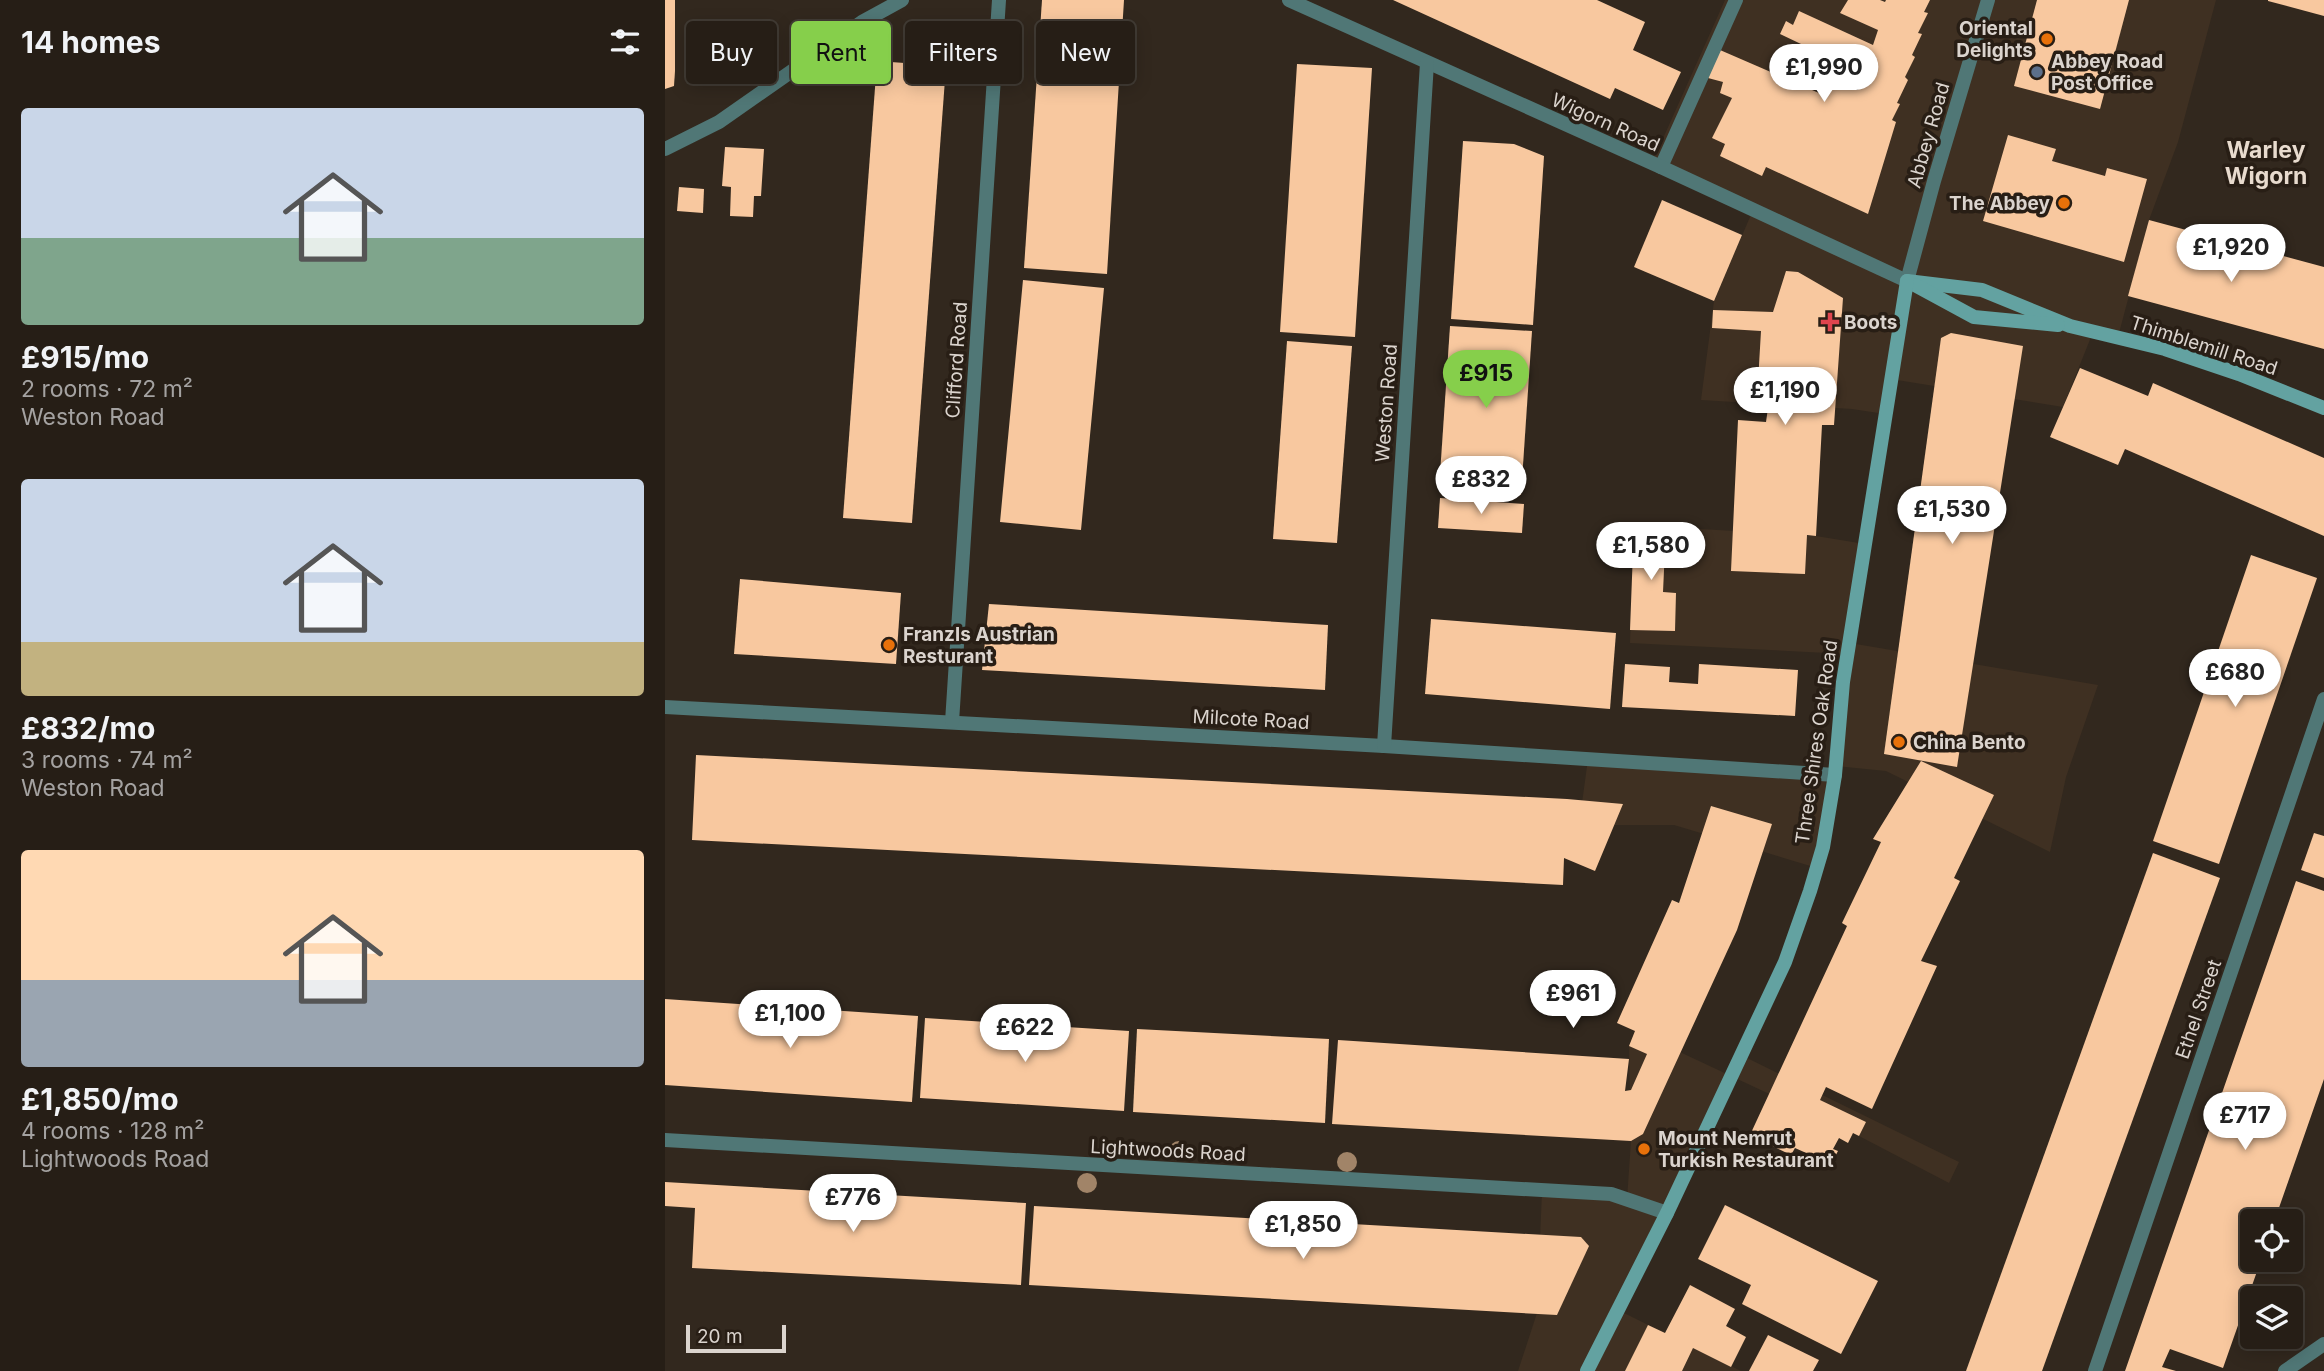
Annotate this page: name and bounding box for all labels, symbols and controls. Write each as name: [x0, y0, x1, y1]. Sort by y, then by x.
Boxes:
place label: Oriental Delights: [1956, 17, 2033, 62]
chip: Buy: [686, 21, 777, 84]
chip: Rent: [791, 21, 891, 84]
chip: Filters: [905, 21, 1022, 84]
chip: New: [1036, 21, 1135, 84]
icon: filters: [606, 23, 644, 61]
text: 14 homes: [21, 24, 160, 60]
marker: Oriental Delights: [2039, 31, 2055, 47]
pin: £1,990: [1767, 44, 1881, 104]
place label: Abbey Road Post Office: [2051, 50, 2163, 95]
text: £1,990: [1785, 53, 1863, 81]
marker: Abbey Road Post Office: [2029, 64, 2045, 80]
street label: Abbey Road: [1902, 80, 1955, 191]
street label: Wigorn Road: [1548, 88, 1664, 157]
district label: Warley Wigorn: [2225, 136, 2307, 190]
icon: home: [270, 154, 396, 280]
place label: The Abbey: [1949, 192, 2051, 215]
marker: The Abbey: [2056, 195, 2072, 211]
pin: £1,920: [2174, 224, 2288, 284]
text: £1,920: [2193, 233, 2269, 261]
street label: Clifford Road: [941, 301, 972, 419]
place label: Boots: [1844, 311, 1897, 334]
street label: Thimblemill Road: [2127, 311, 2280, 380]
marker: Boots: [1822, 314, 1838, 330]
text: £915/mo: [21, 339, 149, 375]
street label: Weston Road: [1371, 343, 1402, 463]
pin: £915: [1445, 350, 1527, 410]
text: £915: [1459, 359, 1513, 387]
pin: £1,190: [1728, 368, 1842, 427]
text: 2 rooms · 72 m²: [21, 375, 193, 403]
text: £1,190: [1750, 376, 1820, 404]
text: Weston Road: [21, 403, 165, 431]
pin: £832: [1440, 456, 1522, 516]
text: £832: [1452, 465, 1511, 493]
pin: £1,530: [1895, 486, 2009, 546]
text: £1,530: [1913, 495, 1991, 523]
pin: £1,580: [1594, 522, 1708, 582]
icon: home: [270, 525, 396, 651]
text: £1,580: [1612, 531, 1690, 559]
place label: Franzls Austrian Resturant: [903, 623, 1055, 668]
marker: Franzls Austrian Resturant: [881, 637, 897, 653]
street label: Three Shires Oak Road: [1791, 638, 1842, 846]
pin: £680: [2194, 650, 2276, 709]
text: £680: [2205, 658, 2265, 686]
street label: Milcote Road: [1192, 705, 1310, 734]
text: £832/mo: [21, 710, 155, 746]
place label: China Bento: [1913, 731, 2026, 754]
marker: China Bento: [1891, 734, 1907, 750]
text: 3 rooms · 74 m²: [21, 746, 193, 774]
text: Weston Road: [21, 774, 165, 802]
icon: home: [270, 896, 396, 1022]
street label: Ethel Street: [2171, 956, 2226, 1062]
pin: £961: [1532, 970, 1614, 1030]
text: £961: [1546, 979, 1600, 1007]
pin: £1,100: [733, 990, 847, 1050]
text: £1,100: [754, 999, 826, 1027]
pin: £622: [984, 1004, 1066, 1064]
text: £622: [996, 1013, 1054, 1041]
text: £1,850/mo: [21, 1081, 179, 1117]
pin: £717: [2204, 1092, 2286, 1152]
text: £717: [2219, 1101, 2271, 1129]
text: 4 rooms · 128 m²: [21, 1117, 204, 1145]
place label: Mount Nemrut Turkish Restaurant: [1658, 1127, 1834, 1172]
street label: Lightwoods Road: [1090, 1135, 1246, 1166]
marker: Mount Nemrut Turkish Restaurant: [1636, 1141, 1652, 1157]
text: Lightwoods Road: [21, 1145, 209, 1173]
pin: £776: [812, 1174, 894, 1234]
text: £776: [825, 1183, 881, 1211]
pin: £1,850: [1246, 1202, 1360, 1261]
map controls: [2240, 1209, 2303, 1349]
button: locate: [2240, 1209, 2303, 1272]
text: £1,850: [1265, 1210, 1341, 1238]
button: layers: [2240, 1286, 2303, 1349]
scale bar: [686, 1322, 786, 1354]
text: 20 m: [697, 1325, 743, 1348]

